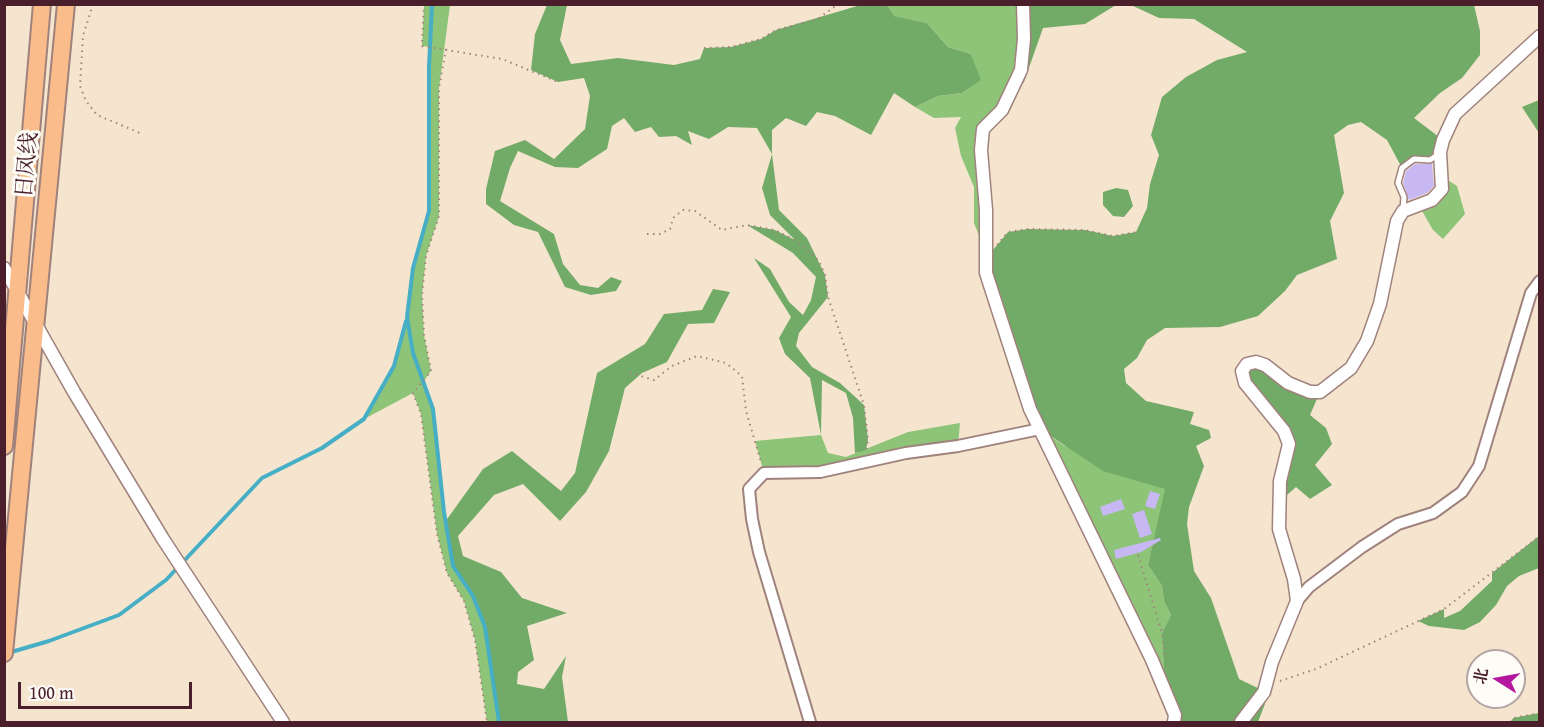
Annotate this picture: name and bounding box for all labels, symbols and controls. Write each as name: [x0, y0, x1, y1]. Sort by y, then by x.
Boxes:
street label: 日凤线: [12, 131, 44, 199]
north arrow: [1466, 649, 1526, 709]
text: 北: [1467, 666, 1494, 686]
scale bar: [21, 670, 195, 708]
text: 100 m: [29, 679, 74, 706]

